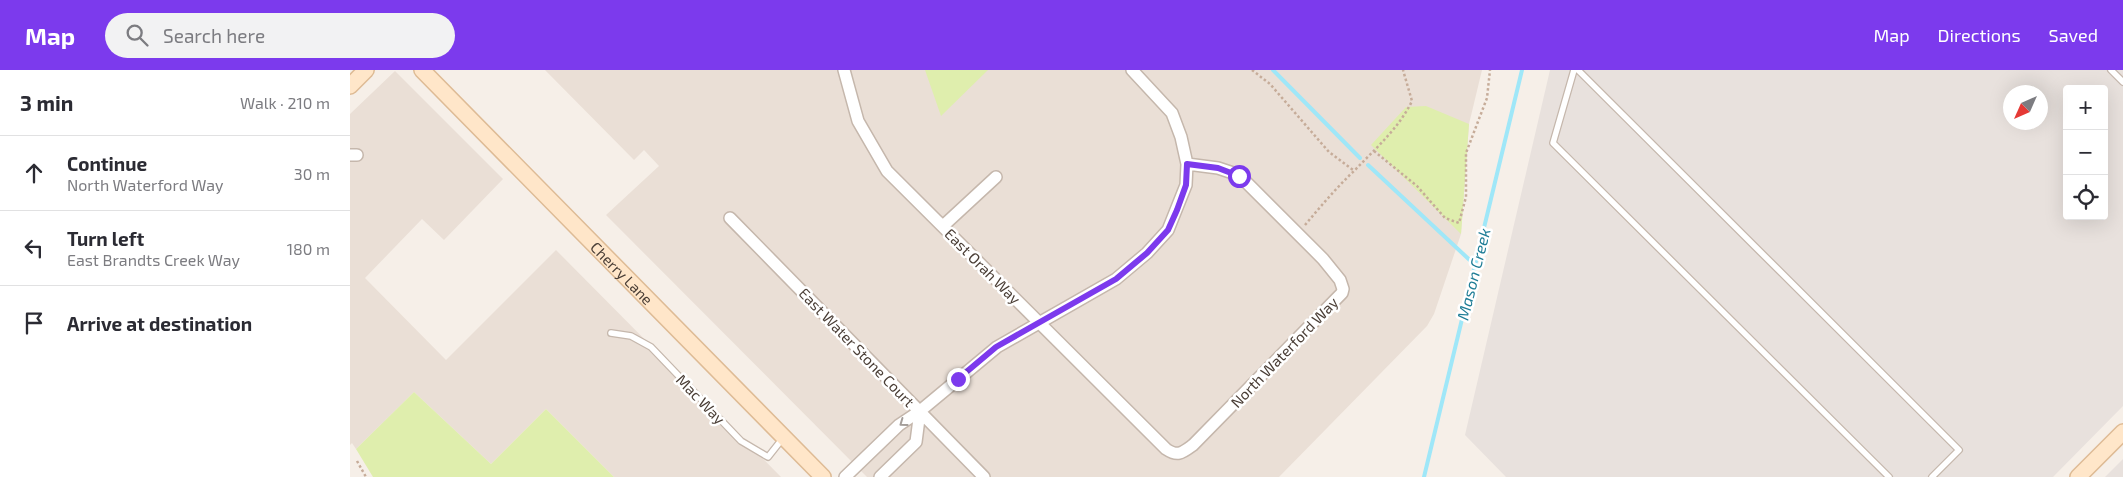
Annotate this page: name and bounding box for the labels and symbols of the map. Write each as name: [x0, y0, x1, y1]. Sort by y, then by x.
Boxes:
north arrow: [2003, 85, 2048, 130]
route start: [1228, 165, 1251, 188]
street label: East Orah Way: [941, 224, 1025, 308]
water label: Mason Creek: [1452, 226, 1494, 322]
street label: Cherry Lane: [587, 238, 657, 308]
street label: East Water Stone Court: [796, 284, 919, 410]
street label: North Waterford Way: [1227, 293, 1341, 411]
route end: [947, 368, 970, 391]
street label: Mac Way: [673, 370, 729, 428]
one-way arrow: [899, 417, 909, 426]

